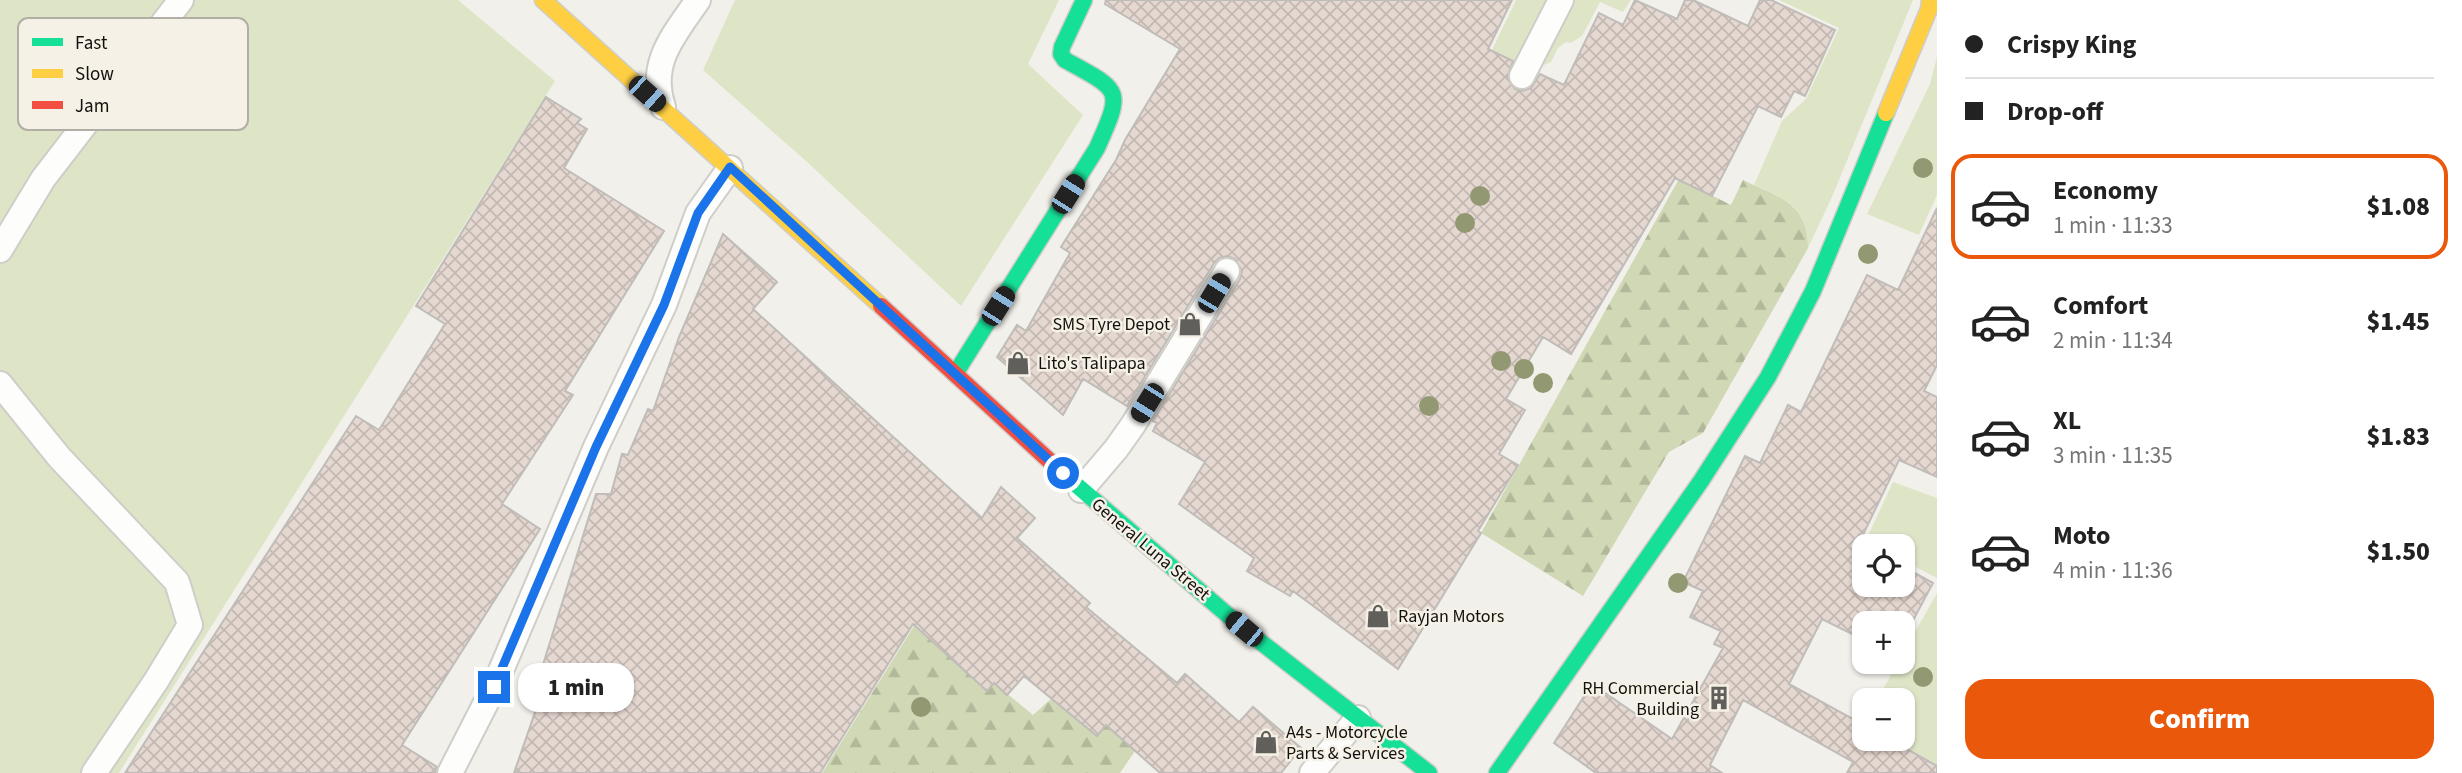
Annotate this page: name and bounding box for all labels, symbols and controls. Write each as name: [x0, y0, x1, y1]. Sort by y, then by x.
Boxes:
legend: [18, 18, 248, 130]
text: Crispy King: [2007, 26, 2137, 63]
text: Fast: [75, 30, 108, 57]
text: Slow: [75, 61, 114, 88]
car: [625, 72, 670, 116]
text: Jam: [75, 93, 109, 120]
text: Drop-off: [2007, 93, 2103, 130]
car: [1048, 171, 1089, 217]
text: Economy: [2053, 172, 2158, 209]
icon: car: [1969, 175, 2032, 238]
text: $1.08: [2366, 188, 2430, 225]
text: 1 min · 11:33: [2053, 209, 2173, 242]
car: [1195, 270, 1234, 316]
car: [978, 283, 1019, 329]
text: Comfort: [2053, 287, 2148, 324]
icon: car: [1969, 290, 2032, 353]
text: $1.45: [2366, 303, 2430, 340]
shop icon: SMS Tyre Depot: [1176, 310, 1204, 338]
place label: SMS Tyre Depot: [1053, 312, 1170, 337]
text: 2 min · 11:34: [2053, 324, 2173, 357]
shop icon: Lito's Talipapa: [1004, 349, 1032, 377]
place label: Lito's Talipapa: [1038, 351, 1146, 376]
car: [1127, 380, 1168, 426]
text: XL: [2053, 402, 2081, 439]
icon: car: [1969, 405, 2032, 468]
text: $1.83: [2366, 418, 2430, 455]
text: 3 min · 11:35: [2053, 439, 2173, 472]
route start: [1047, 457, 1079, 489]
street label: General Luna Street: [1086, 492, 1215, 606]
text: Moto: [2053, 517, 2110, 554]
icon: car: [1969, 520, 2032, 583]
text: $1.50: [2366, 533, 2430, 570]
map controls: [1852, 534, 1915, 751]
button: locate: [1852, 534, 1915, 597]
text: 4 min · 11:36: [2053, 554, 2173, 587]
shop icon: Rayjan Motors: [1364, 602, 1392, 630]
place label: Rayjan Motors: [1398, 604, 1504, 629]
car: [1222, 607, 1267, 651]
button: +: [1852, 611, 1915, 674]
callout: 1 min: [518, 662, 634, 712]
route end: [478, 671, 510, 703]
text: 1 min: [548, 671, 604, 704]
place label: RH Commercial Building: [1582, 676, 1699, 722]
button: Confirm: [1965, 679, 2434, 759]
building icon: RH Commercial Building: [1705, 684, 1733, 712]
button: −: [1852, 688, 1915, 751]
place label: A4s - Motorcycle Parts & Services: [1286, 720, 1408, 766]
shop icon: A4s - Motorcycle Parts & Services: [1252, 728, 1280, 756]

